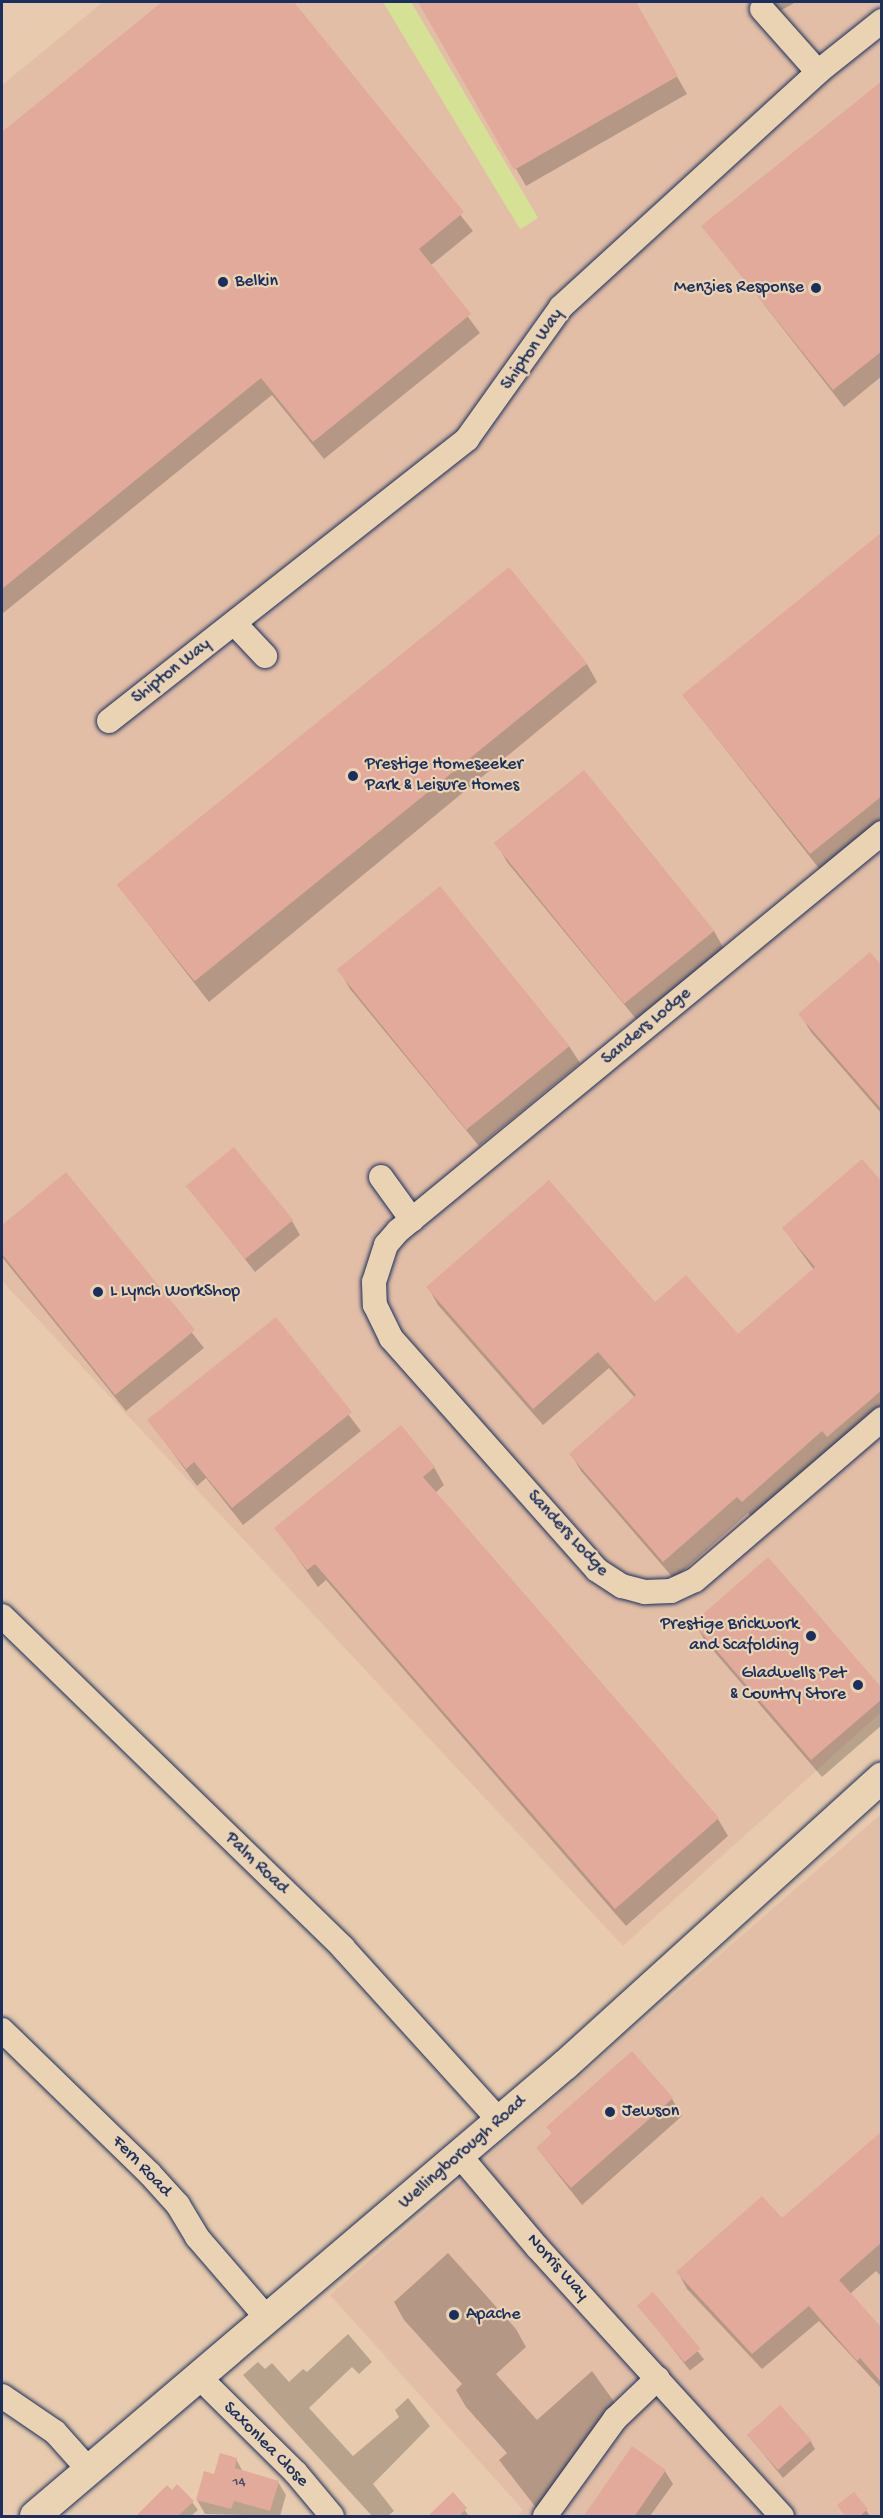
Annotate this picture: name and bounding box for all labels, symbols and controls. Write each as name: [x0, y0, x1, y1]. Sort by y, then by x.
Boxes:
place label: Belkin: [235, 271, 278, 293]
marker: Belkin: [216, 275, 230, 289]
place label: Menzies Response: [674, 277, 804, 299]
marker: Menzies Response: [809, 281, 823, 295]
street label: Shipton Way: [497, 305, 569, 395]
street label: Shipton Way: [128, 634, 216, 710]
place label: Prestige Homeseeker Park & Leisure Homes: [365, 755, 523, 798]
marker: Prestige Homeseeker Park & Leisure Homes: [346, 769, 360, 783]
street label: Sanders Lodge: [598, 983, 696, 1071]
place label: L Lynch WorkShop: [110, 1281, 240, 1303]
marker: L Lynch WorkShop: [91, 1285, 105, 1299]
street label: Sanders Lodge: [522, 1486, 612, 1582]
place label: Prestige Brickwork and Scafolding: [660, 1615, 799, 1658]
marker: Prestige Brickwork and Scafolding: [804, 1629, 818, 1643]
place label: Gladwells Pet & Country Store: [730, 1664, 846, 1706]
marker: Gladwells Pet & Country Store: [851, 1678, 865, 1692]
street label: Palm Road: [220, 1828, 292, 1900]
street label: Wellingborough Road: [395, 2092, 531, 2214]
place label: Jewson: [622, 2101, 679, 2123]
marker: Jewson: [603, 2105, 617, 2119]
street label: Fern Road: [106, 2132, 176, 2202]
street label: Norris Way: [521, 2230, 593, 2306]
place label: Apache: [466, 2304, 521, 2326]
marker: Apache: [447, 2308, 461, 2322]
street label: Saxonlea Close: [218, 2398, 312, 2492]
house number: 14: [232, 2474, 246, 2492]

